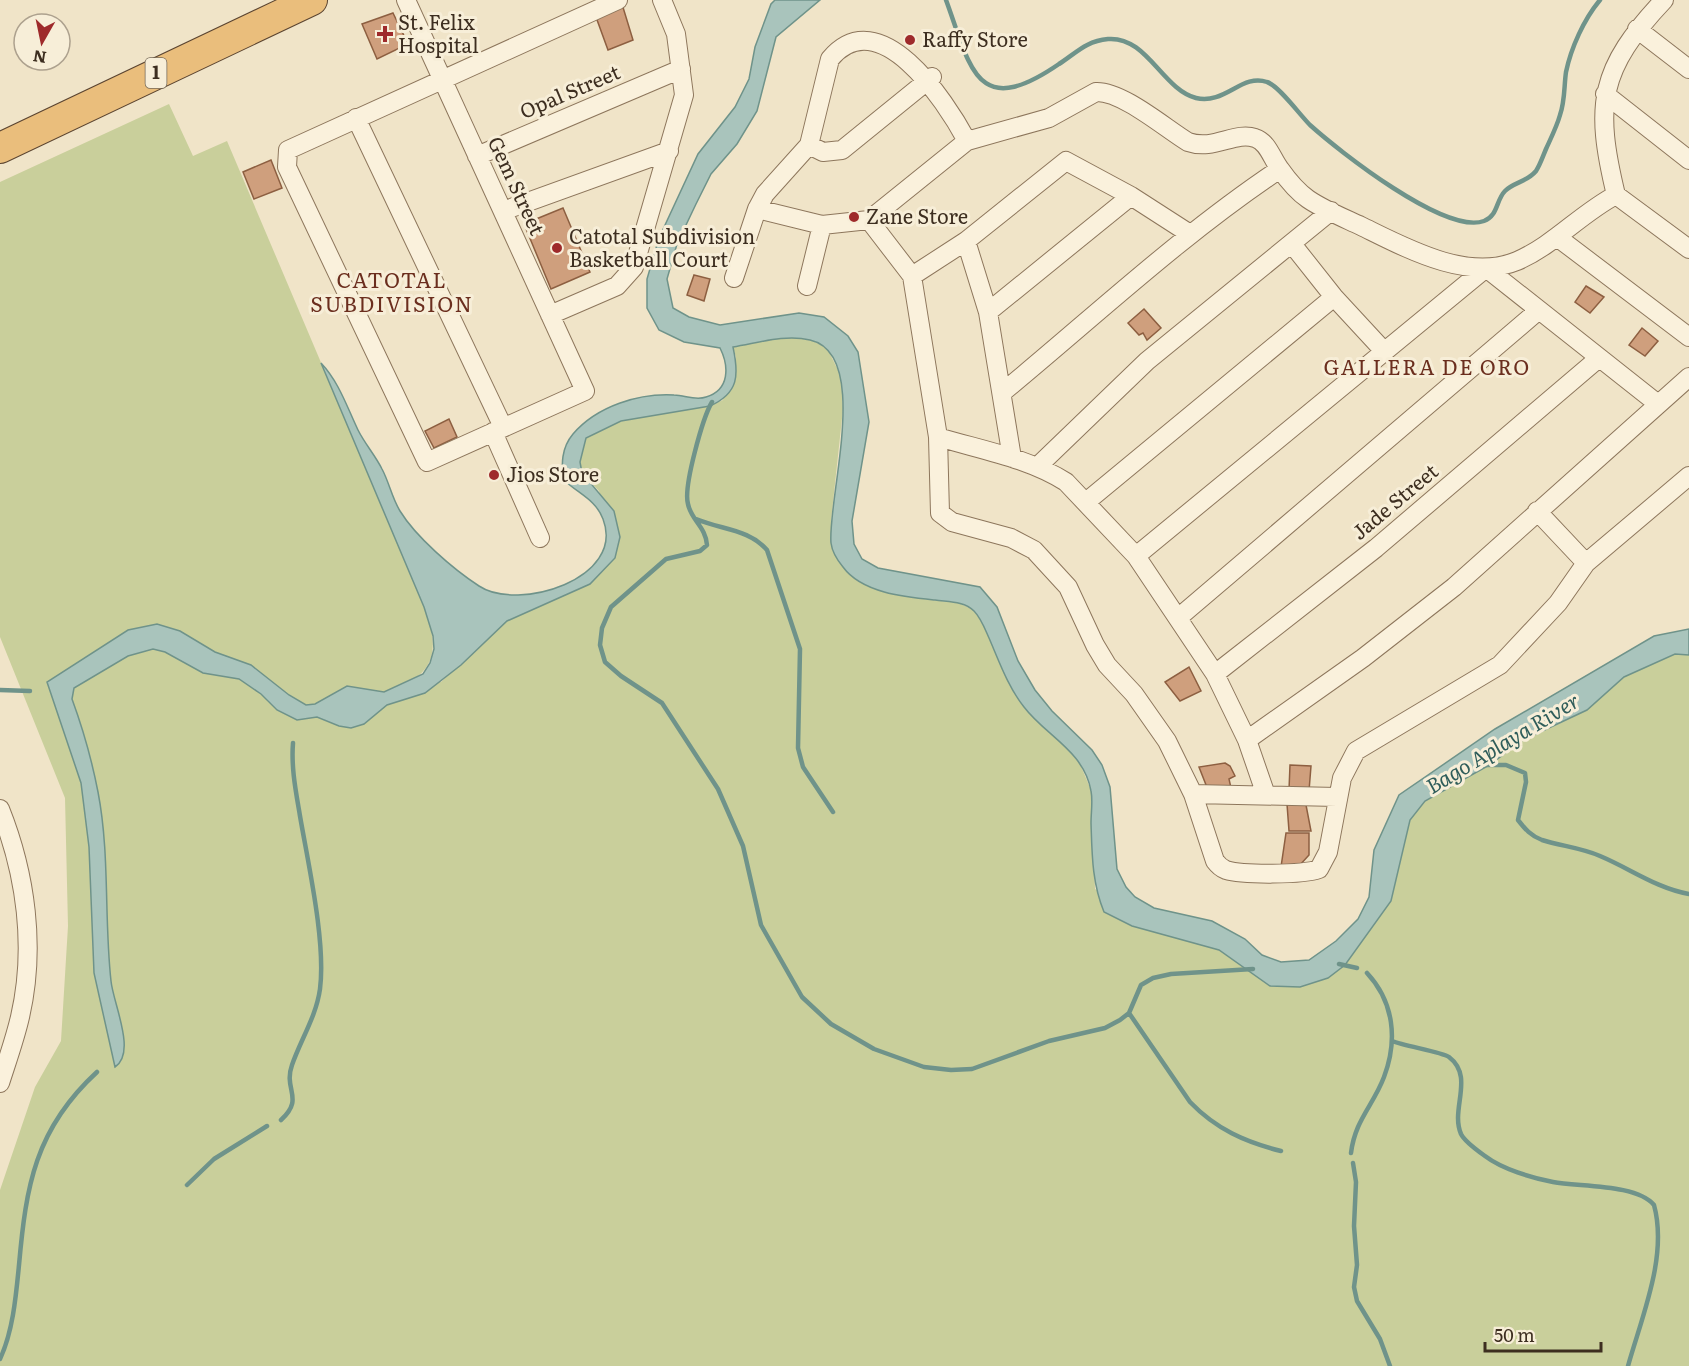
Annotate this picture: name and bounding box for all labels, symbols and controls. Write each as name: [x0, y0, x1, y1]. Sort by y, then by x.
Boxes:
place label: St. Felix Hospital: [398, 6, 479, 59]
north arrow: [12, 12, 72, 72]
place label: Raffy Store: [922, 23, 1028, 53]
marker: St. Felix Hospital: [376, 25, 394, 43]
marker: Raffy Store: [903, 33, 917, 47]
text: N: [31, 45, 48, 71]
street label: Opal Street: [514, 56, 624, 125]
road number: 1: [146, 58, 166, 88]
street label: Gem Street: [482, 131, 554, 239]
place label: Zane Store: [866, 200, 968, 230]
marker: Zane Store: [847, 210, 861, 224]
place label: Catotal Subdivision Basketball Court: [569, 220, 755, 273]
marker: Catotal Subdivision Basketball Court: [550, 241, 564, 255]
district label: CATOTAL SUBDIVISION: [310, 263, 474, 318]
district label: GALLERA DE ORO: [1323, 350, 1531, 381]
street label: Jade Street: [1344, 455, 1443, 546]
place label: Jios Store: [506, 458, 599, 488]
marker: Jios Store: [487, 468, 501, 482]
water label: Bago Aplaya River: [1419, 684, 1585, 800]
scale bar: [1485, 1315, 1600, 1353]
text: 50 m: [1494, 1321, 1535, 1348]

